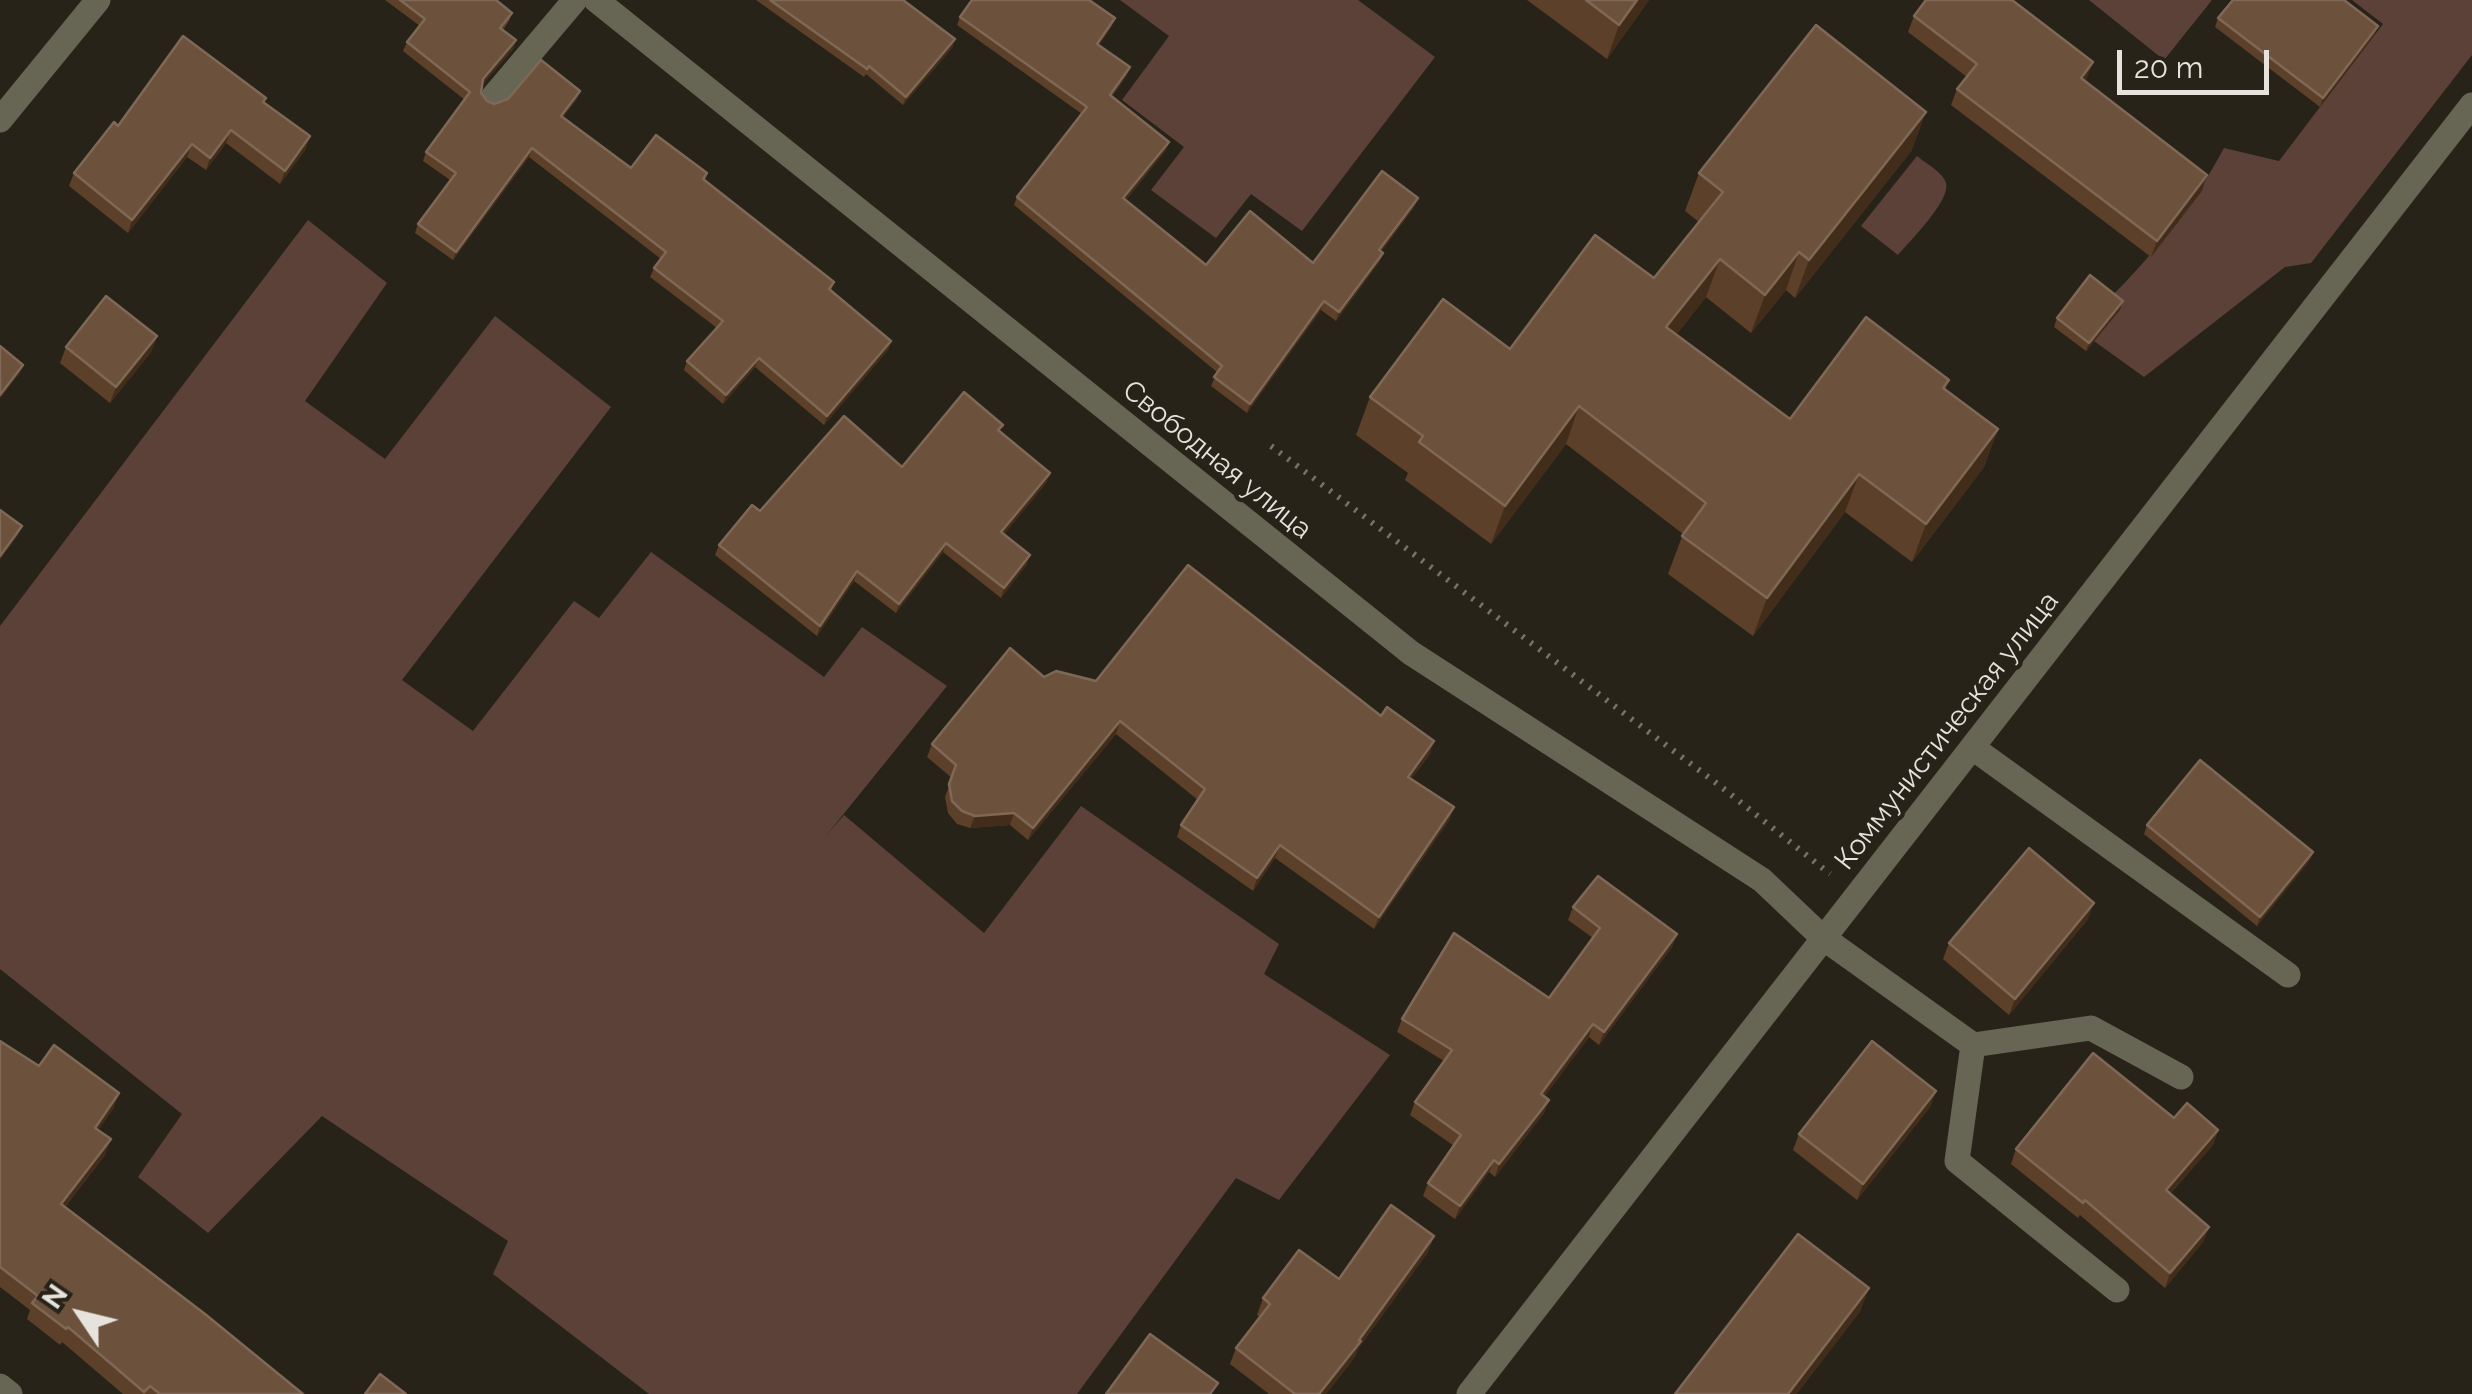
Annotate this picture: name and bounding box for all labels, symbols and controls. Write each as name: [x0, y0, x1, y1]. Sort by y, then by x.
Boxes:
scale bar: [2122, 30, 2274, 92]
text: 20 m: [2134, 50, 2203, 85]
street label: Свободная улица: [1116, 374, 1318, 546]
street label: Коммунистическая улица: [1828, 585, 2066, 877]
north arrow: [30, 1264, 130, 1364]
text: N: [35, 1278, 75, 1315]

